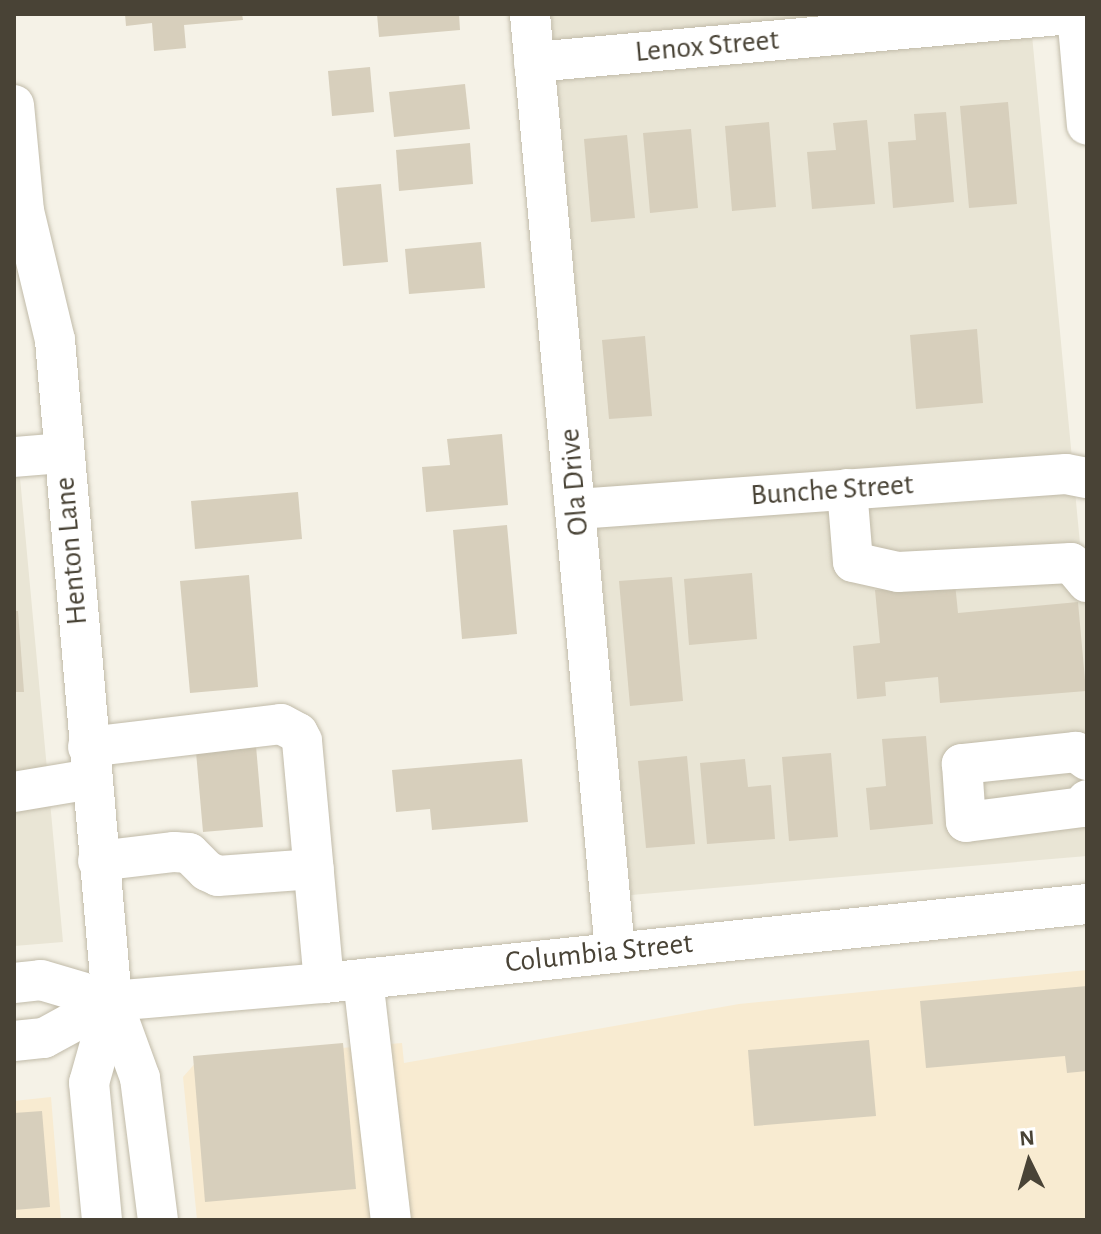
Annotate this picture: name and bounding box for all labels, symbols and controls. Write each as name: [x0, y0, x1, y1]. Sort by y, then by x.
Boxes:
street label: Lenox Street: [634, 22, 780, 70]
street label: Ola Drive: [551, 427, 597, 537]
street label: Bunche Street: [749, 466, 915, 514]
street label: Henton Lane: [47, 475, 95, 627]
street label: Columbia Street: [504, 925, 694, 981]
north arrow: [989, 1122, 1069, 1202]
text: N: [1018, 1126, 1035, 1150]

